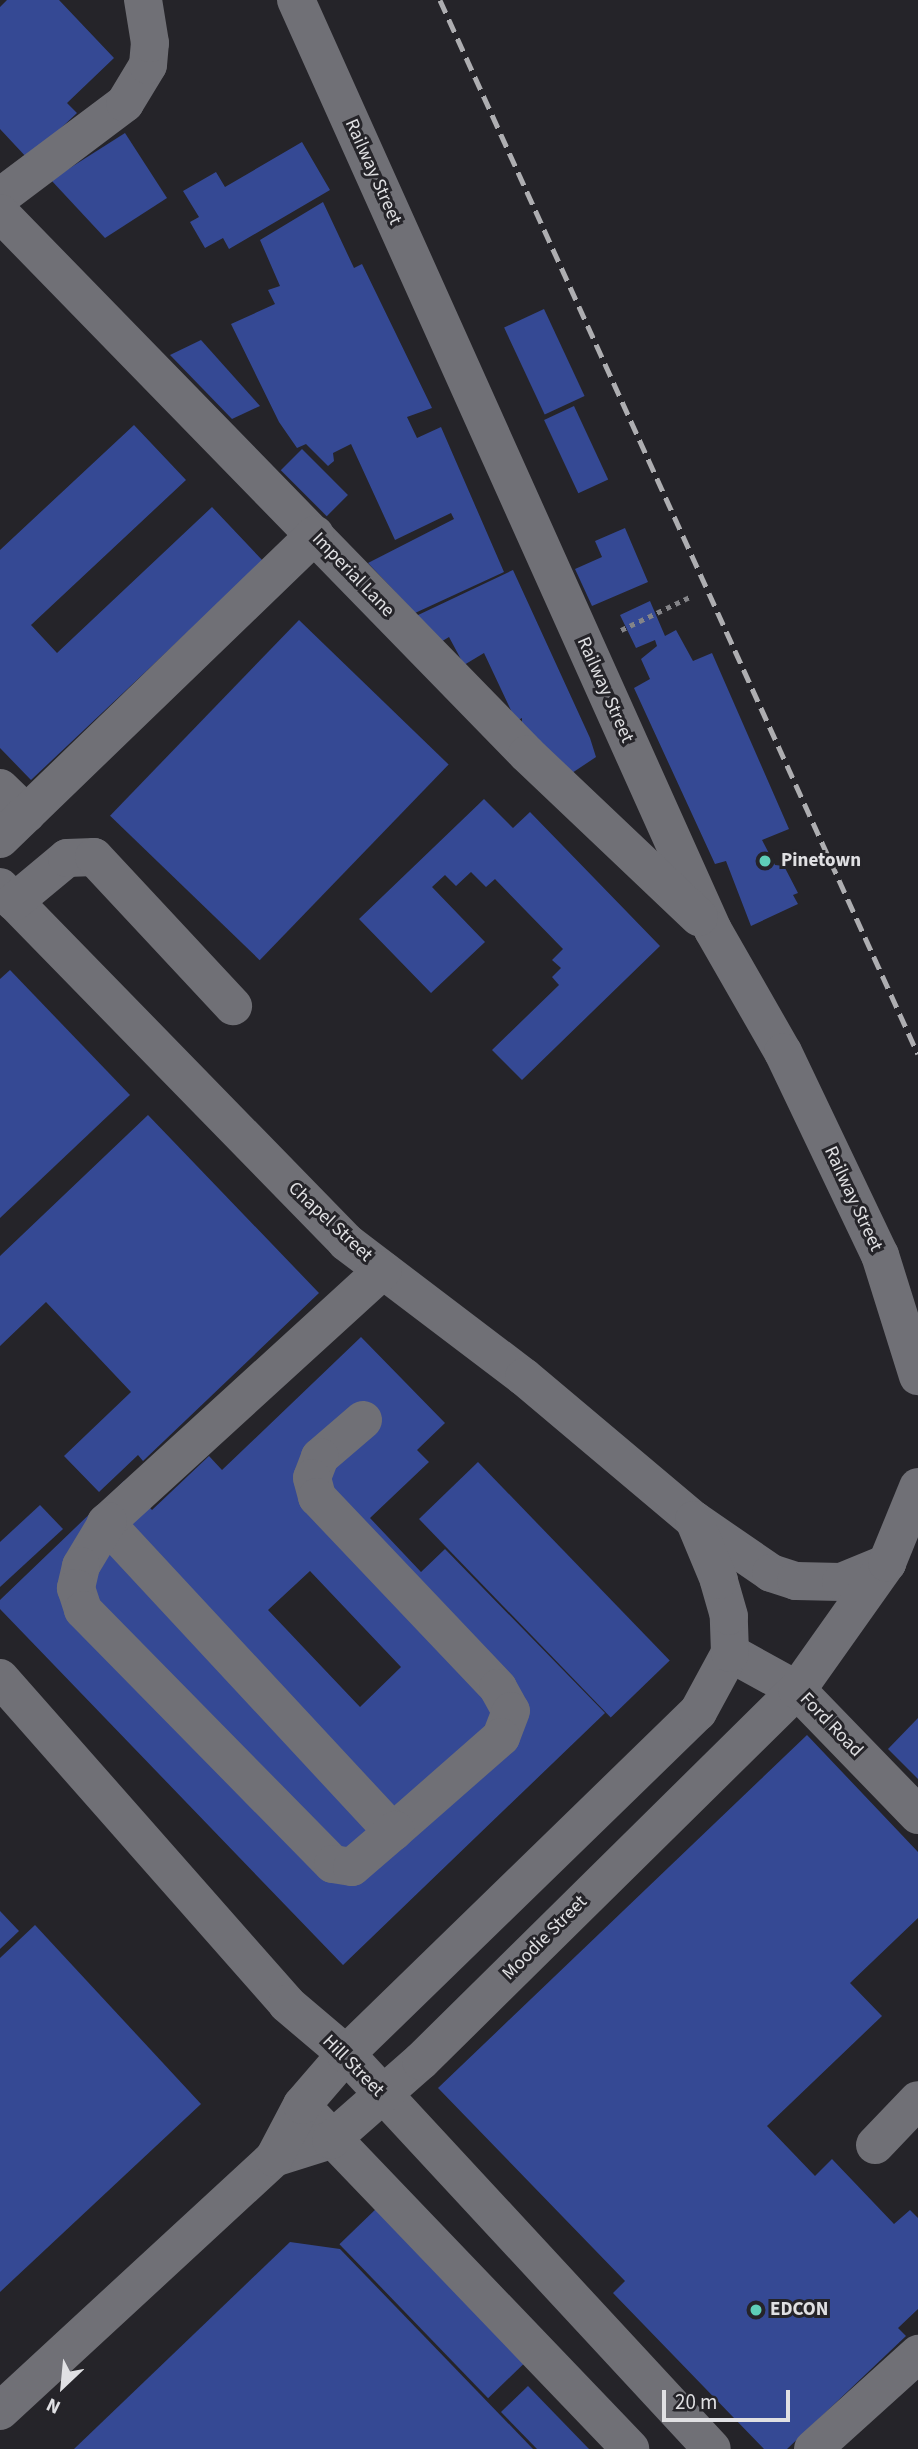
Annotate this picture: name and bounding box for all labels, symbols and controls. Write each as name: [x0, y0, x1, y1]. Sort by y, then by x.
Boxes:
street label: Railway Street: [340, 116, 406, 228]
street label: Imperial Lane: [307, 528, 399, 622]
street label: Railway Street: [572, 634, 638, 746]
place label: Pinetown: [781, 850, 861, 872]
marker: Pinetown: [755, 851, 775, 871]
street label: Railway Street: [819, 1143, 887, 1255]
street label: Chapel Street: [283, 1177, 377, 1267]
street label: Ford Road: [795, 1688, 867, 1762]
street label: Moodie Street: [498, 1891, 592, 1985]
street label: Hill Street: [317, 2030, 389, 2102]
place label: EDCON: [770, 2299, 828, 2321]
marker: EDCON: [748, 2302, 764, 2318]
north arrow: [28, 2351, 98, 2421]
scale bar: [666, 2376, 794, 2420]
text: 20 m: [675, 2387, 717, 2417]
text: N: [42, 2390, 65, 2420]

